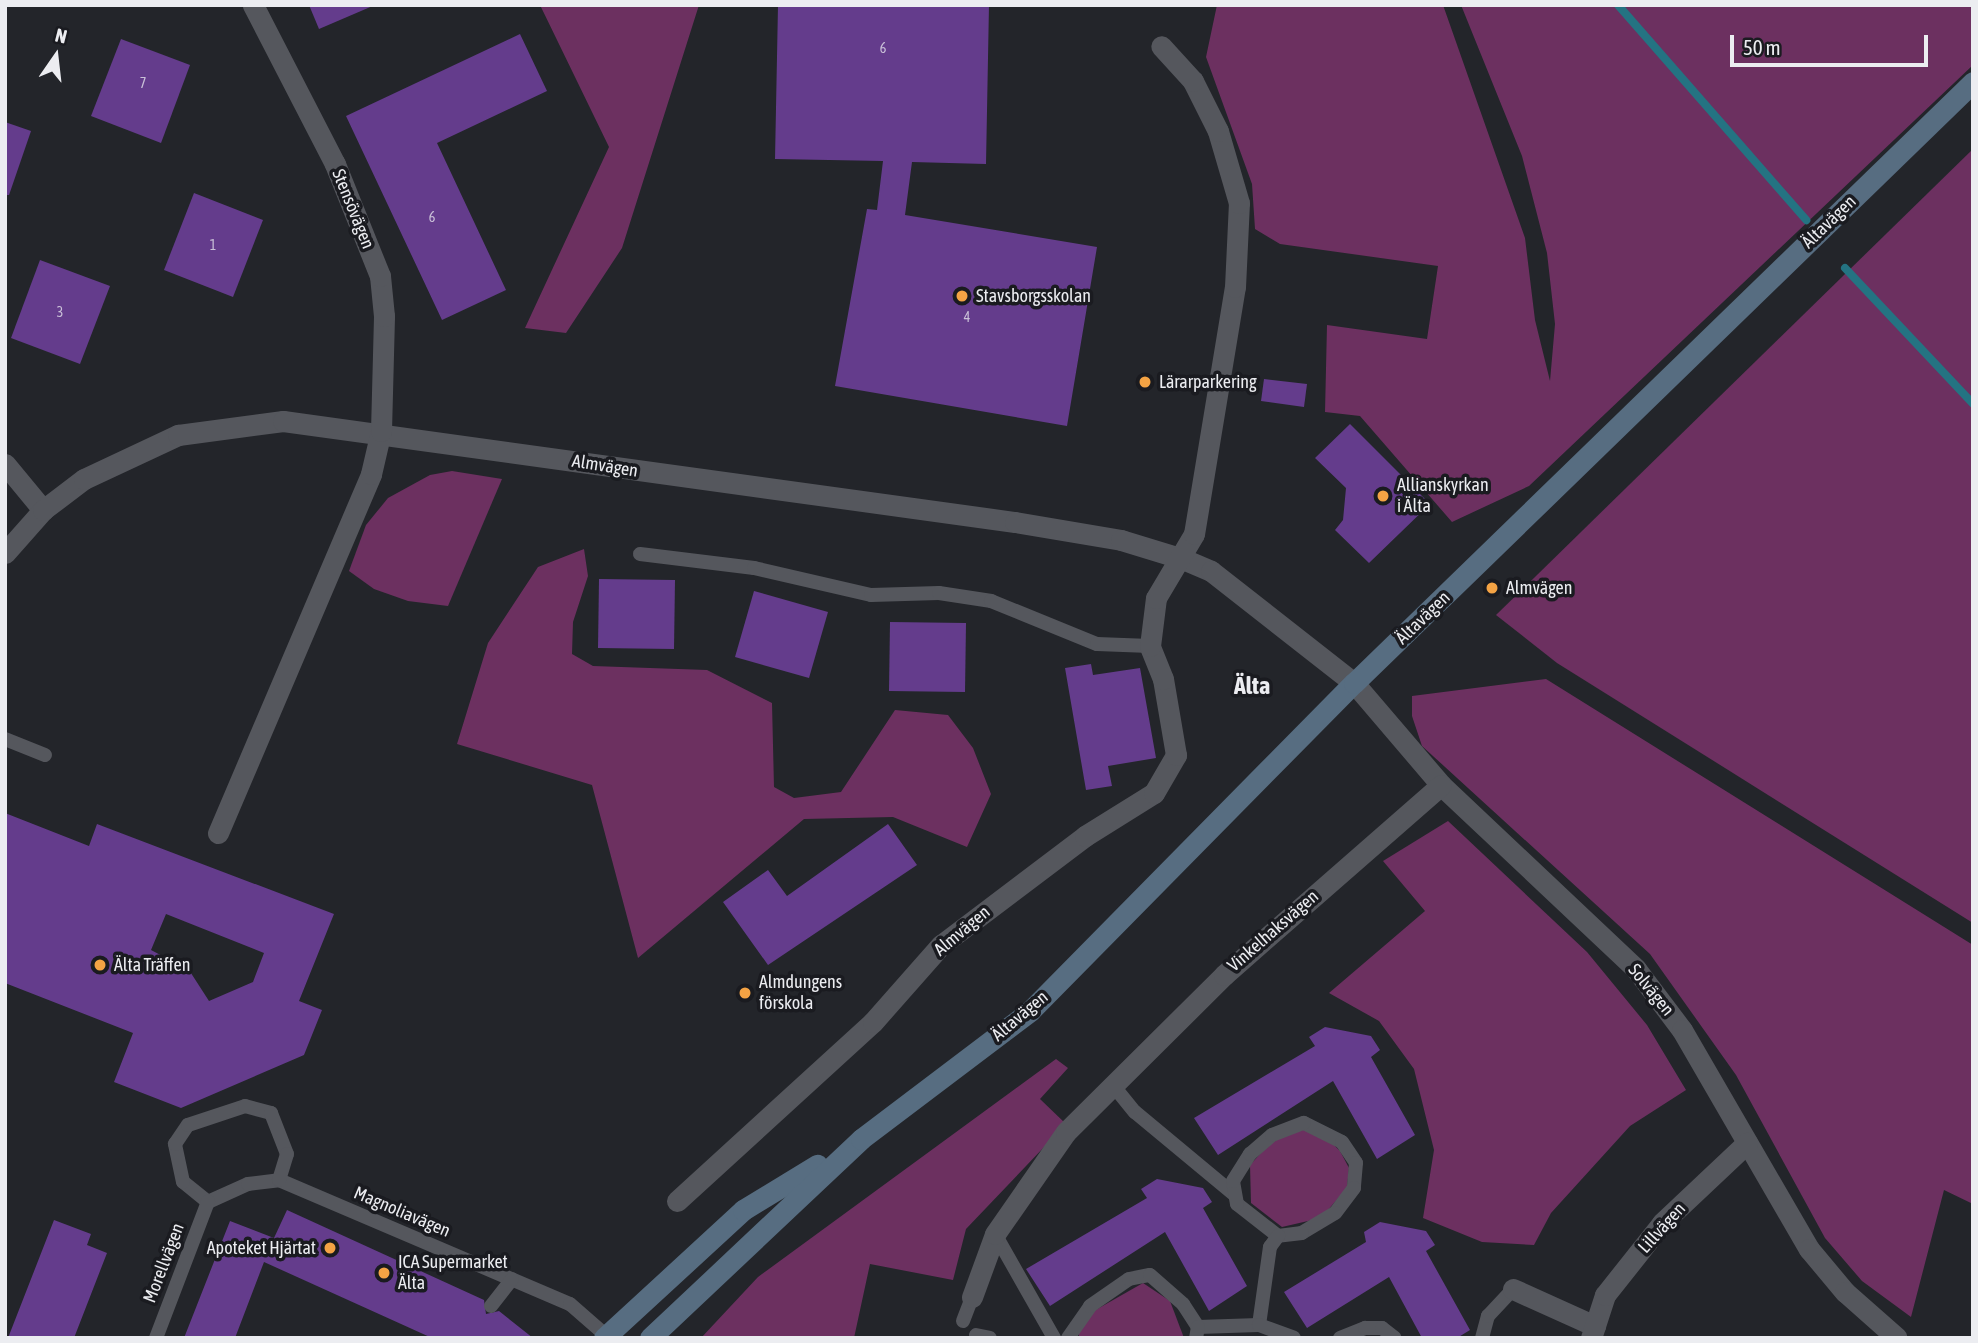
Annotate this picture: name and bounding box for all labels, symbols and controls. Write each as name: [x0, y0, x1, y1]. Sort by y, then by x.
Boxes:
north arrow: [21, 21, 91, 91]
scale bar: [1733, 21, 1931, 65]
text: N: [53, 24, 69, 48]
text: 50 m: [1743, 35, 1781, 59]
house number: 6: [880, 40, 886, 56]
house number: 7: [140, 75, 146, 91]
street label: Stensövägen: [327, 166, 379, 252]
street label: Ältavägen: [1797, 191, 1861, 253]
house number: 6: [429, 209, 435, 225]
house number: 1: [210, 237, 216, 253]
place label: Stavsborgsskolan: [976, 285, 1091, 307]
marker: Stavsborgsskolan: [954, 288, 970, 304]
house number: 3: [57, 304, 63, 320]
house number: 4: [964, 309, 970, 325]
place label: Lärarparkering: [1159, 371, 1257, 393]
marker: Lärarparkering: [1137, 374, 1153, 390]
street label: Almvägen: [571, 450, 639, 482]
place label: Allianskyrkan i Älta: [1397, 475, 1489, 518]
marker: Allianskyrkan i Älta: [1375, 488, 1391, 504]
place label: Almvägen: [1506, 577, 1572, 599]
marker: Almvägen: [1484, 580, 1500, 596]
street label: Ältavägen: [1391, 587, 1455, 649]
district label: Älta: [1234, 672, 1270, 700]
street label: Vinkelhaksvägen: [1223, 886, 1323, 976]
street label: Almvägen: [930, 901, 994, 961]
place label: Älta Träffen: [114, 954, 190, 976]
marker: Älta Träffen: [92, 957, 108, 973]
street label: Solvägen: [1624, 960, 1678, 1020]
place label: Almdungens förskola: [759, 972, 842, 1014]
marker: Almdungens förskola: [737, 985, 753, 1001]
street label: Ältavägen: [987, 986, 1053, 1046]
street label: Magnoliavägen: [351, 1182, 453, 1242]
street label: Lillvägen: [1634, 1198, 1690, 1258]
street label: Morellvägen: [139, 1220, 189, 1306]
place label: Apoteket Hjärtat: [207, 1237, 316, 1259]
marker: Apoteket Hjärtat: [322, 1240, 338, 1256]
place label: ICA Supermarket Älta: [398, 1252, 508, 1294]
marker: ICA Supermarket Älta: [376, 1265, 392, 1281]

